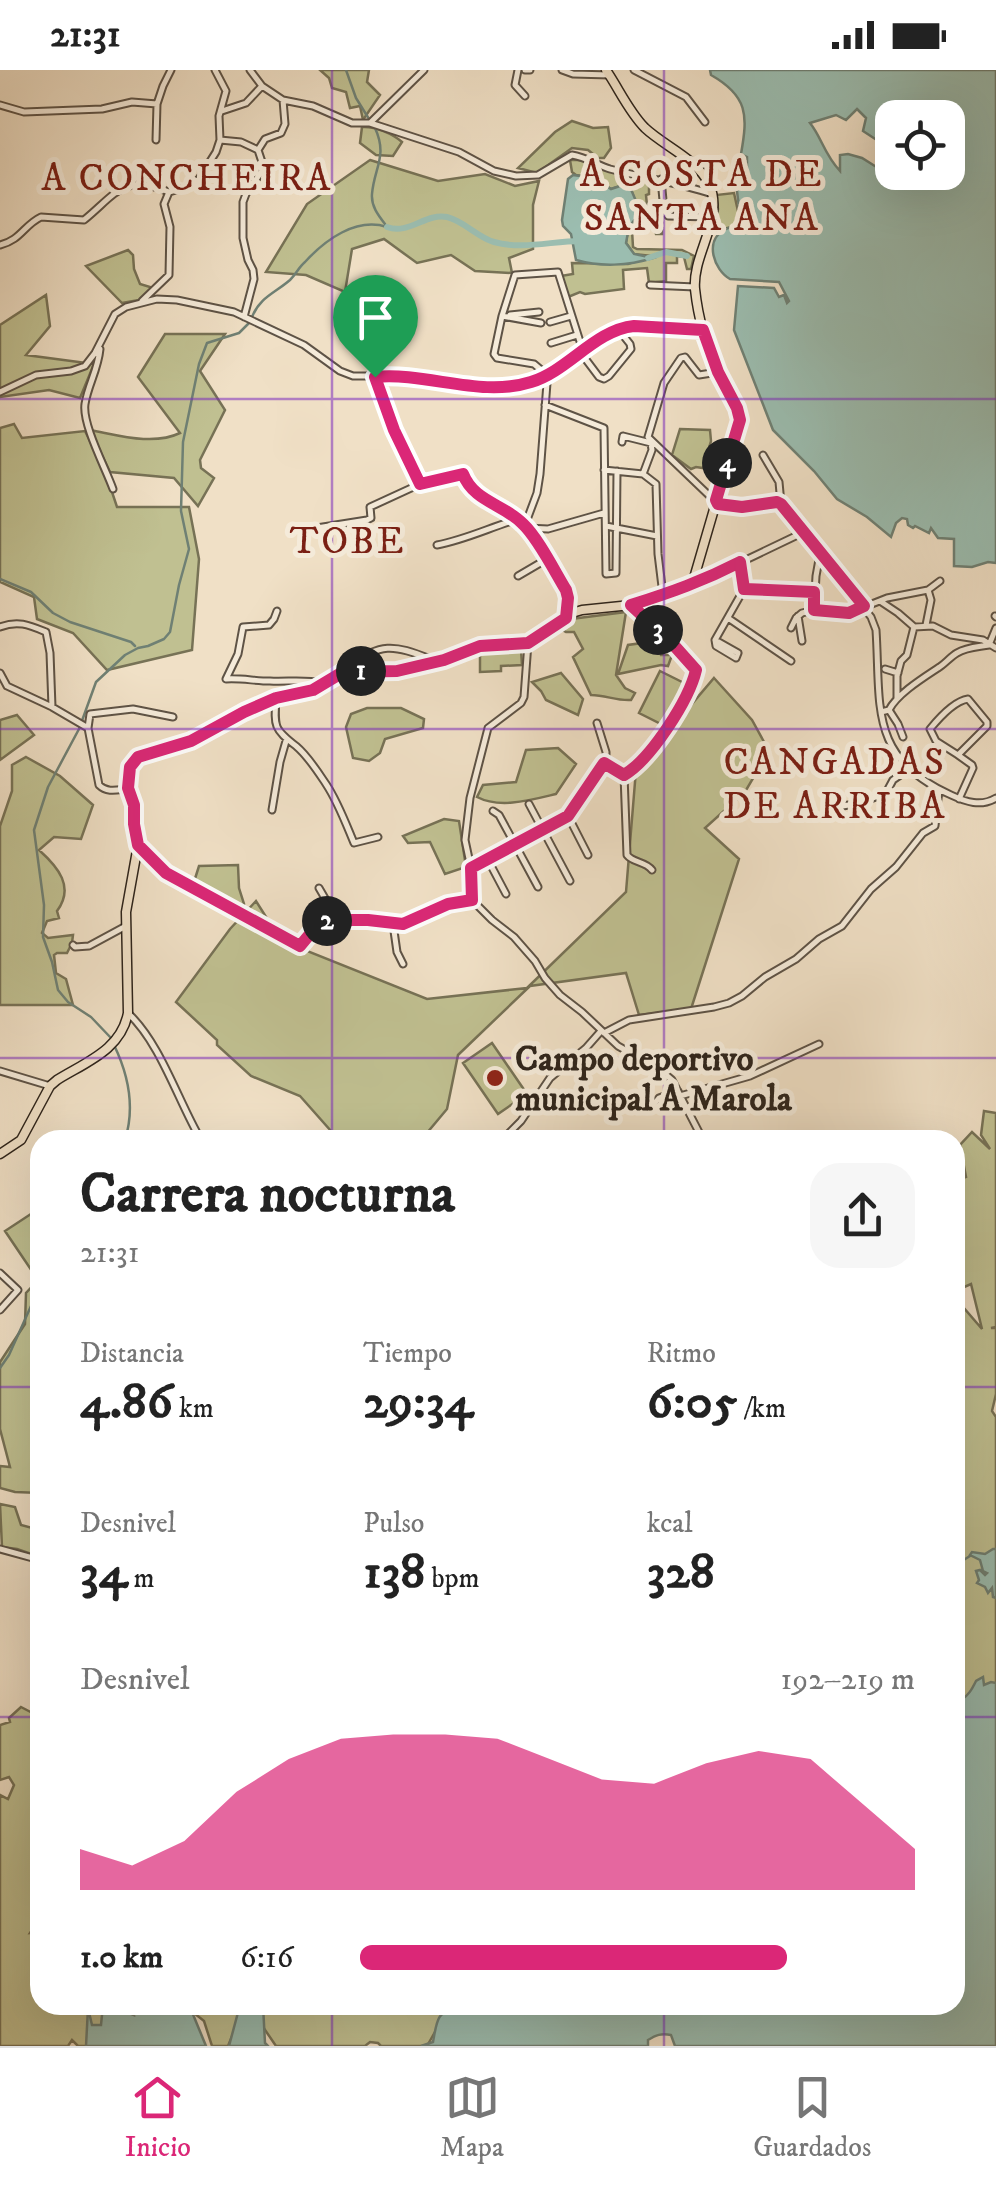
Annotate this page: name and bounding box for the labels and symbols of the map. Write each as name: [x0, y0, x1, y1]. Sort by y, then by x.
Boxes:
district label: A COSTA DE SANTA ANA: [580, 151, 824, 243]
district label: A CONCHEIRA: [41, 155, 333, 203]
pin: [333, 275, 418, 378]
pin: 4: [702, 438, 752, 488]
district label: TOBE: [290, 518, 406, 566]
pin: 3: [633, 605, 683, 655]
pin: 1: [336, 646, 386, 696]
district label: CANGADAS DE ARRIBA: [723, 739, 947, 831]
pin: 2: [302, 896, 352, 946]
place label: Campo deportivo municipal A Marola: [515, 1038, 793, 1122]
marker: Campo deportivo municipal A Marola: [484, 1067, 506, 1089]

